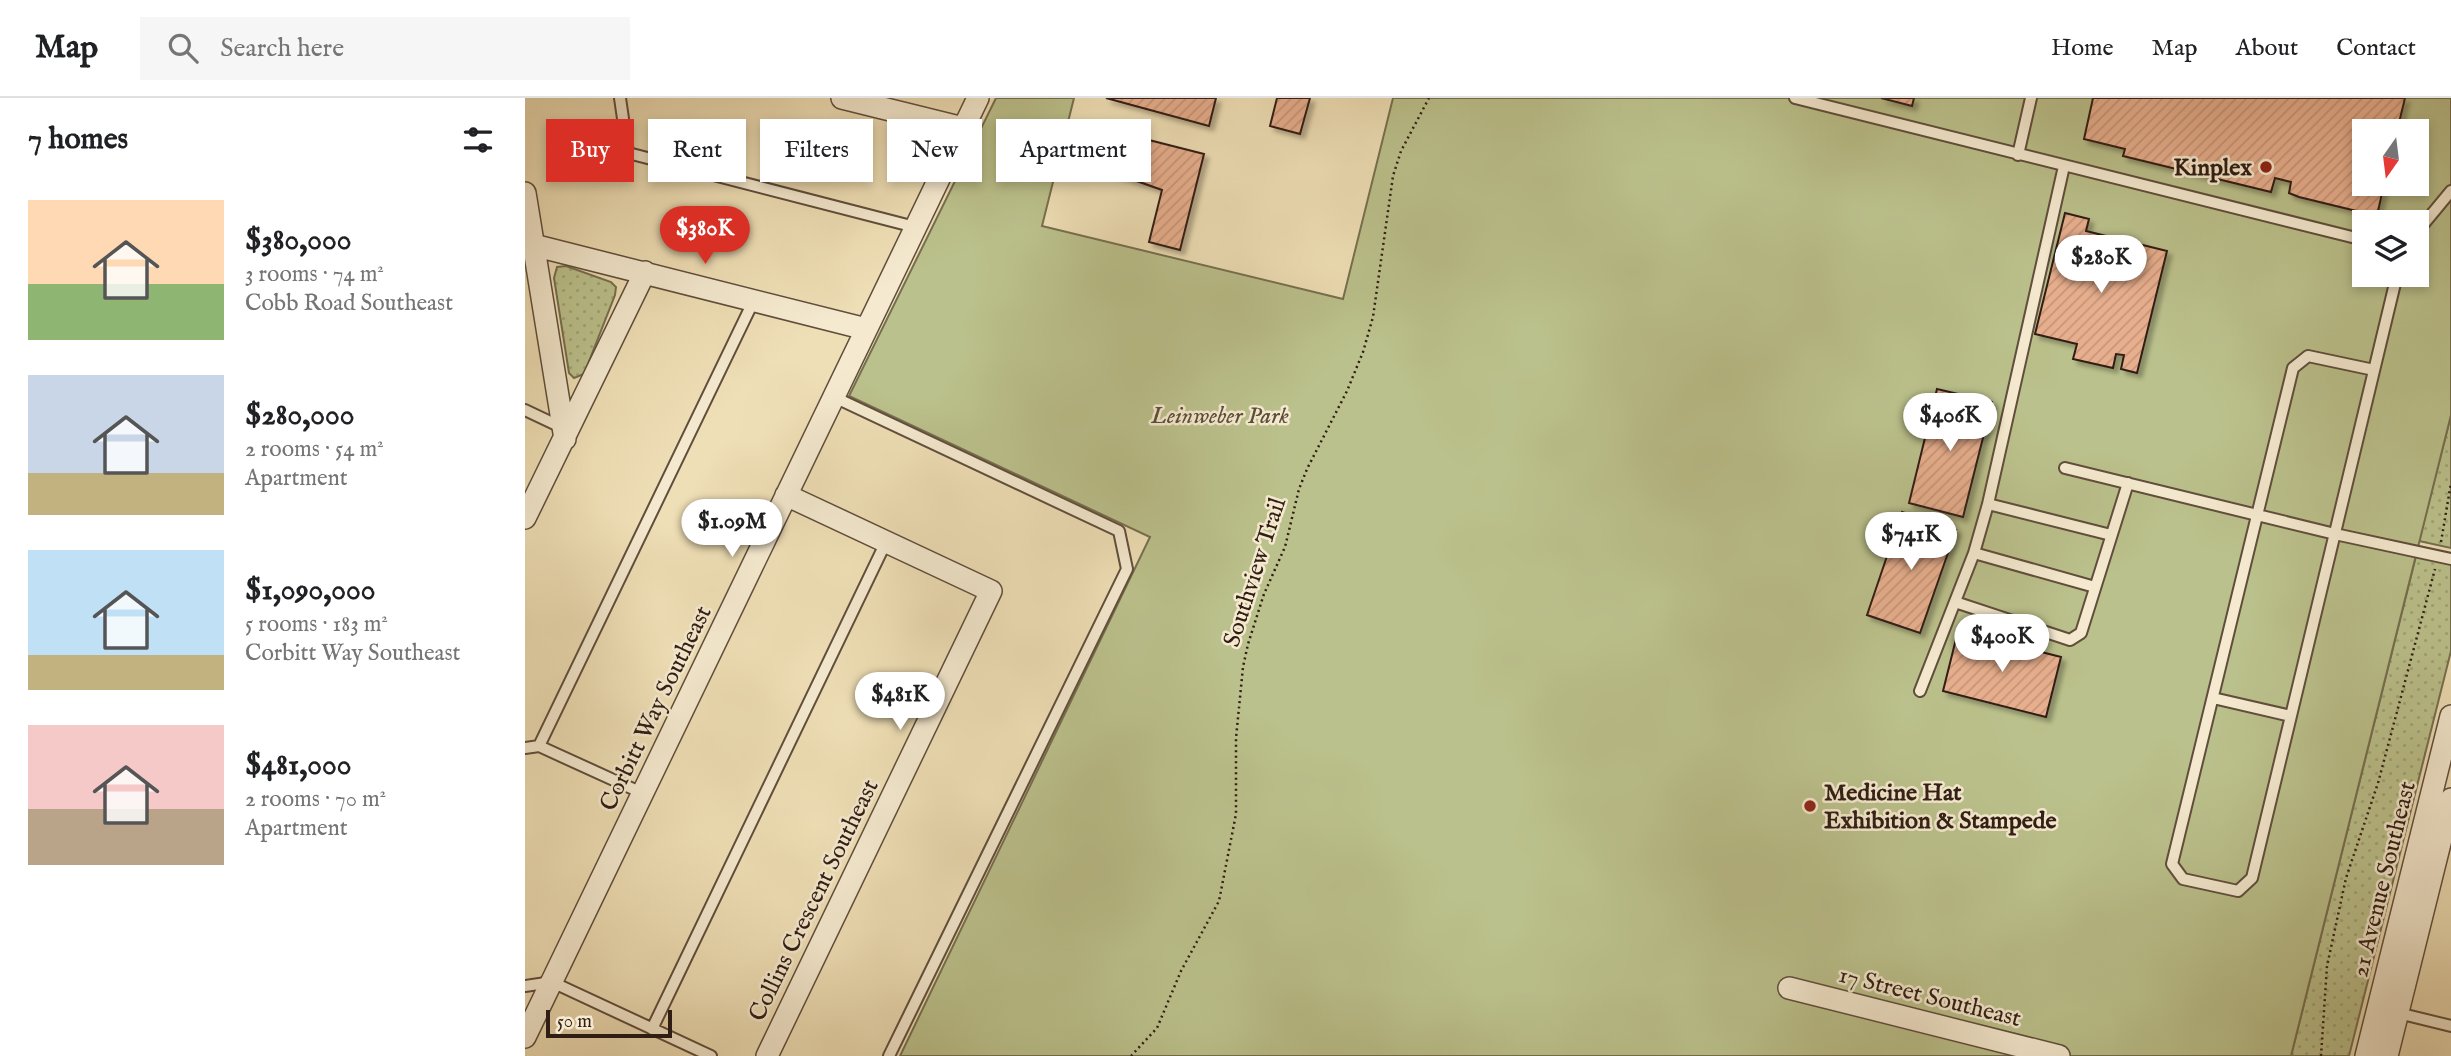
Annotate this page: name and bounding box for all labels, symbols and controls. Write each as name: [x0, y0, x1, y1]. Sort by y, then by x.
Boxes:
search box: [140, 17, 630, 80]
text: Map: [35, 27, 98, 69]
icon: search: [164, 29, 202, 67]
text: Search here: [220, 32, 344, 65]
text: Home: [2051, 33, 2114, 64]
text: Map: [2152, 33, 2198, 64]
text: About: [2236, 33, 2298, 64]
text: Contact: [2336, 33, 2416, 64]
chip: Buy: [546, 119, 634, 182]
chip: Rent: [648, 119, 746, 182]
chip: Filters: [760, 119, 873, 182]
chip: New: [887, 119, 982, 182]
chip: Apartment: [996, 119, 1151, 182]
north arrow: [2352, 119, 2429, 196]
map controls: [2352, 119, 2429, 287]
text: 7 homes: [28, 121, 128, 159]
icon: filters: [459, 121, 497, 159]
place label: Kinplex: [2173, 153, 2252, 184]
marker: Kinplex: [2258, 159, 2274, 175]
pin: $380K: [656, 206, 754, 266]
button: layers: [2352, 210, 2429, 287]
text: $380K: [676, 214, 734, 243]
text: $380,000: [245, 222, 352, 260]
icon: home: [84, 228, 168, 312]
pin: $280K: [2052, 236, 2150, 295]
text: $280K: [2071, 243, 2131, 272]
text: 3 rooms · 74 m²: [245, 260, 384, 289]
text: Cobb Road Southeast: [245, 289, 453, 318]
pin: $406K: [1901, 394, 1999, 453]
text: $280,000: [245, 397, 354, 435]
park label: Leinweber Park: [1150, 401, 1289, 432]
text: $406K: [1919, 401, 1981, 430]
icon: home: [84, 403, 168, 487]
text: 2 rooms · 54 m²: [245, 435, 384, 464]
text: Apartment: [245, 464, 348, 493]
street label: Southview Trail: [1217, 494, 1294, 651]
pin: $1.09M: [675, 500, 789, 559]
text: $1.09M: [697, 507, 767, 536]
pin: $741K: [1862, 512, 1960, 572]
text: $741K: [1881, 520, 1941, 549]
text: $1,090,000: [245, 572, 376, 610]
icon: home: [84, 578, 168, 662]
street label: Corbitt Way Southeast: [593, 601, 720, 816]
text: 5 rooms · 183 m²: [245, 610, 388, 639]
pin: $400K: [1953, 614, 2051, 674]
text: $400K: [1970, 622, 2034, 651]
text: Corbitt Way Southeast: [245, 639, 460, 668]
pin: $481K: [851, 672, 949, 732]
text: $481K: [871, 680, 929, 709]
text: $481,000: [245, 747, 351, 785]
icon: home: [84, 753, 168, 837]
street label: Collins Crescent Southeast: [742, 775, 886, 1027]
place label: Medicine Hat Exhibition & Stampede: [1824, 778, 2056, 837]
street label: 21 Avenue Southeast: [2345, 778, 2424, 980]
text: 2 rooms · 70 m²: [245, 785, 386, 814]
marker: Medicine Hat Exhibition & Stampede: [1802, 798, 1818, 814]
text: Apartment: [245, 814, 348, 843]
street label: 17 Street Southeast: [1835, 960, 2024, 1035]
scale bar: [546, 1007, 672, 1039]
text: 50 m: [557, 1010, 592, 1034]

